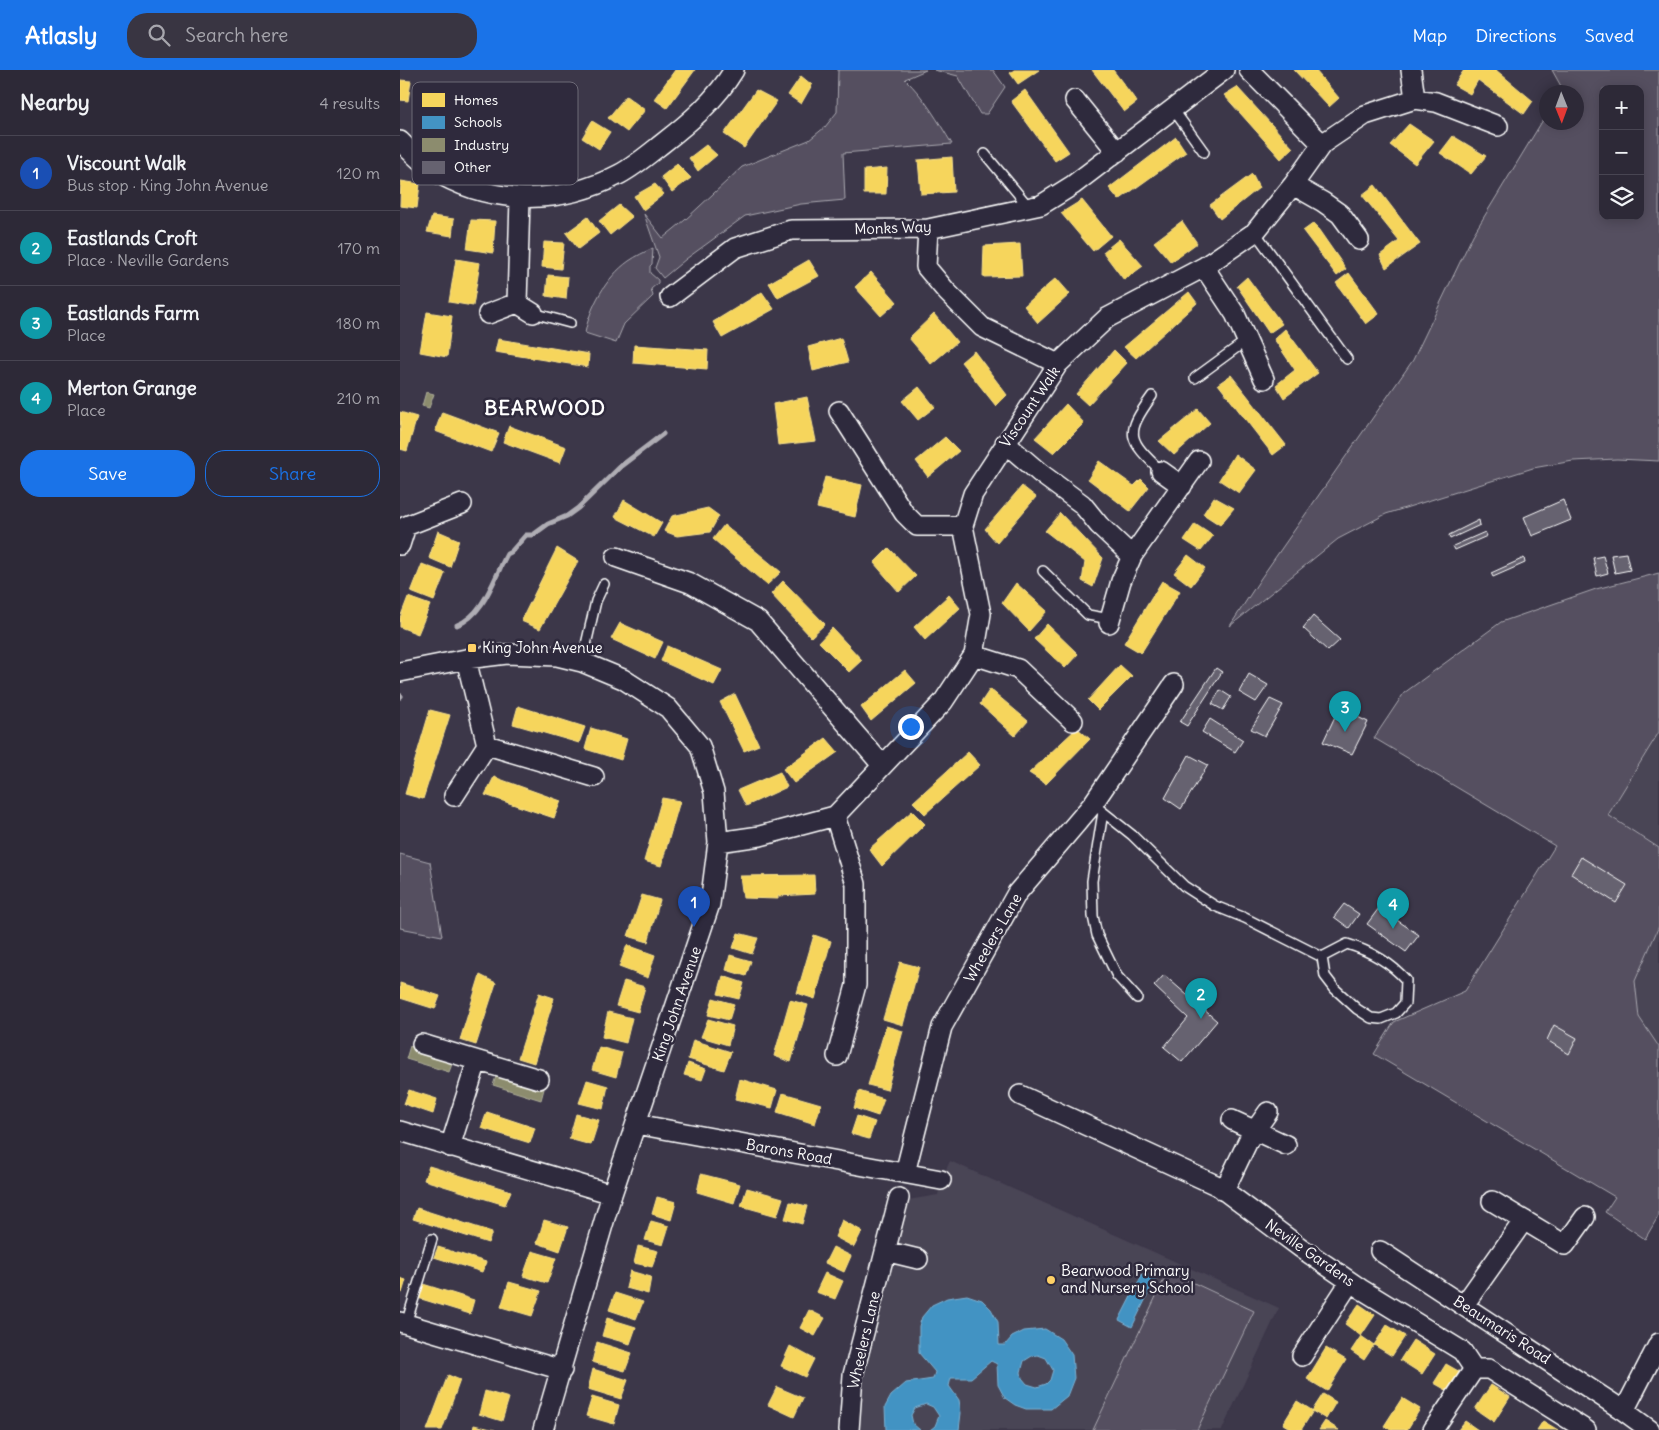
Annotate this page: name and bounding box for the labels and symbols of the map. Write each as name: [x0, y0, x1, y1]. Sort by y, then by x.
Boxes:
legend: [412, 82, 578, 185]
north arrow: [1539, 85, 1584, 130]
text: Homes: [454, 91, 498, 109]
text: Schools: [454, 113, 502, 131]
text: Industry: [454, 136, 509, 154]
text: Other: [454, 158, 491, 176]
street label: Monks Way: [854, 217, 932, 238]
street label: Viscount Walk: [995, 362, 1064, 451]
district label: BEARWOOD: [484, 395, 606, 420]
place label: King John Avenue: [482, 638, 602, 657]
marker: King John Avenue: [466, 642, 478, 654]
pin: 3: [1329, 691, 1361, 732]
your location: [898, 714, 924, 740]
pin: 1: [678, 886, 710, 927]
pin: 4: [1377, 888, 1409, 929]
street label: Wheelers Lane: [959, 890, 1026, 986]
street label: King John Avenue: [648, 944, 705, 1064]
pin: 2: [1185, 978, 1217, 1019]
street label: Barons Road: [745, 1135, 834, 1168]
street label: Neville Gardens: [1262, 1215, 1359, 1291]
place label: Bearwood Primary and Nursery School: [1061, 1261, 1194, 1297]
marker: Bearwood Primary and Nursery School: [1045, 1274, 1057, 1286]
street label: Wheelers Lane: [843, 1289, 884, 1391]
street label: Beaumaris Road: [1450, 1291, 1555, 1368]

